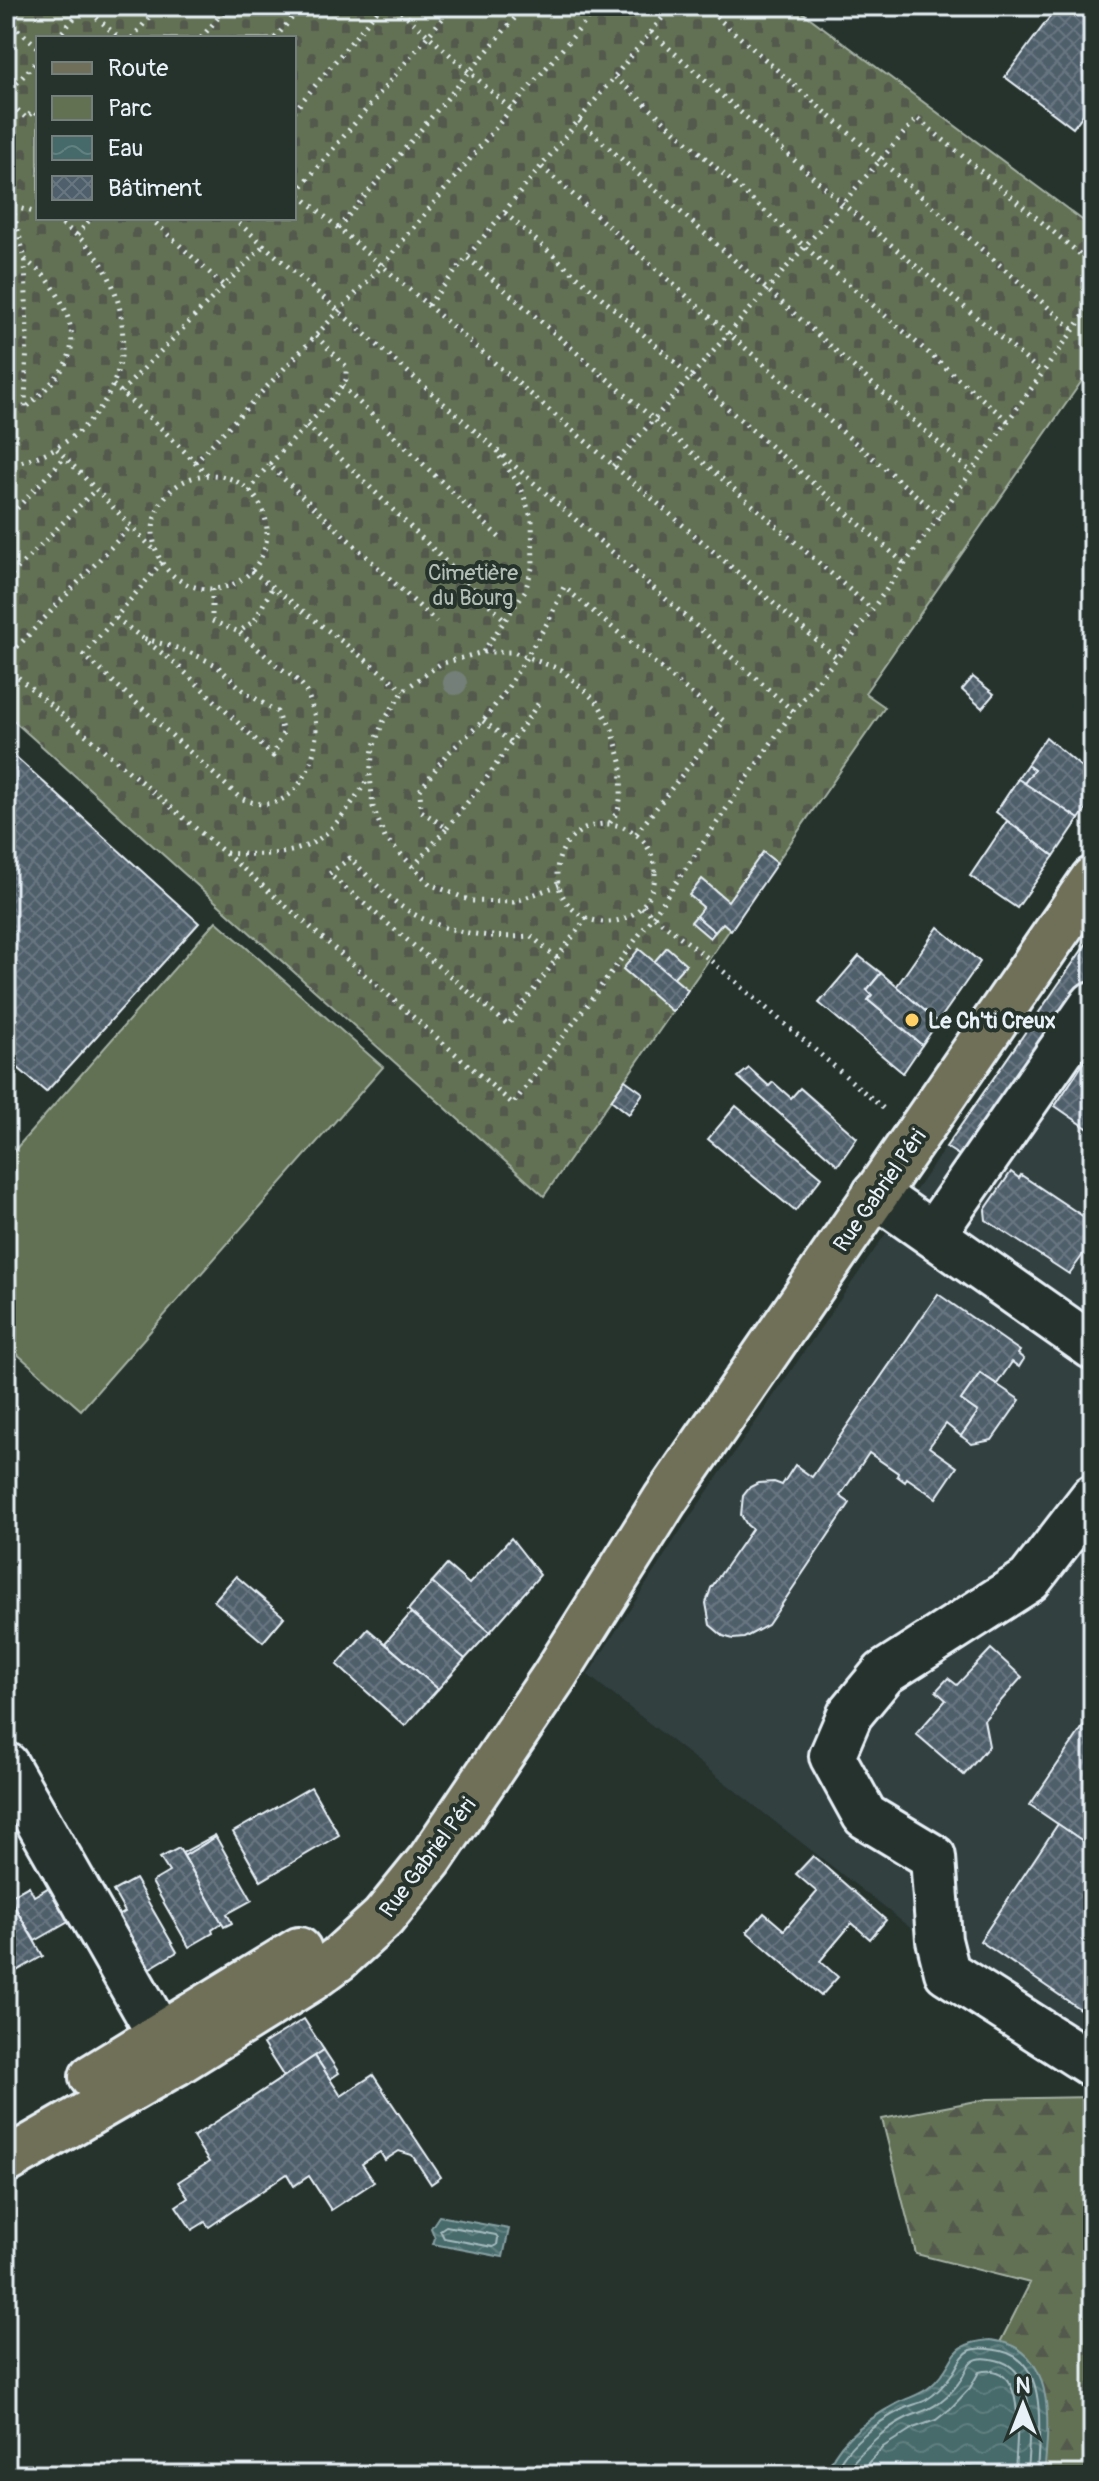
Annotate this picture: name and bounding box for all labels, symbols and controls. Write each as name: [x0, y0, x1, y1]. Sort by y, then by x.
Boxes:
legend: [36, 36, 296, 220]
text: Route: [108, 54, 169, 83]
text: Parc: [108, 94, 152, 123]
text: Eau: [108, 134, 143, 163]
text: Bâtiment: [108, 174, 202, 203]
park label: Cimetière du Bourg: [428, 559, 518, 612]
place label: Le Ch'ti Creux: [928, 1007, 1056, 1035]
marker: Le Ch'ti Creux: [903, 1011, 921, 1029]
street label: Rue Gabriel Péri: [827, 1124, 932, 1257]
street label: Rue Gabriel Péri: [373, 1792, 482, 1923]
north arrow: [983, 2365, 1063, 2445]
text: N: [1016, 2372, 1031, 2400]

